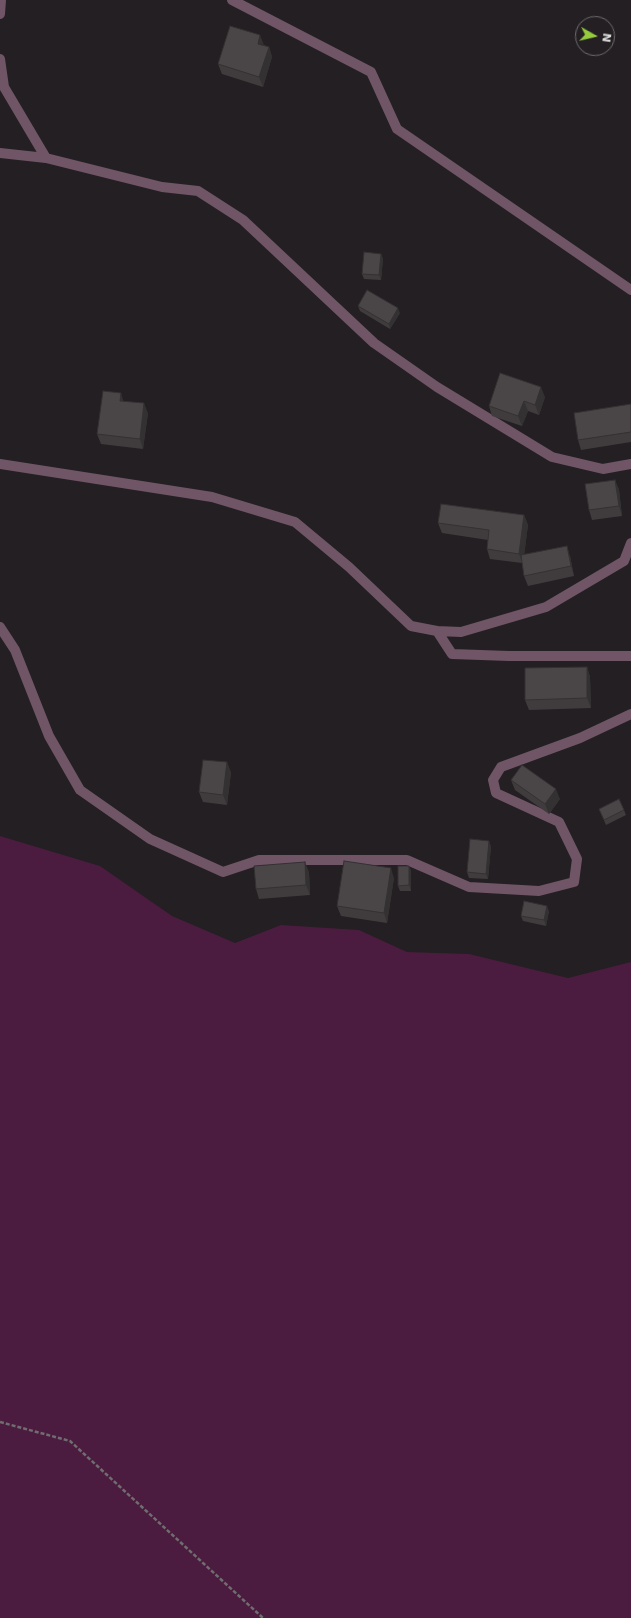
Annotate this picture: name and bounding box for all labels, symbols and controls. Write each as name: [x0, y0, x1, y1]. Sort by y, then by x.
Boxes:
north arrow: [575, 16, 615, 56]
text: N: [599, 32, 613, 43]

